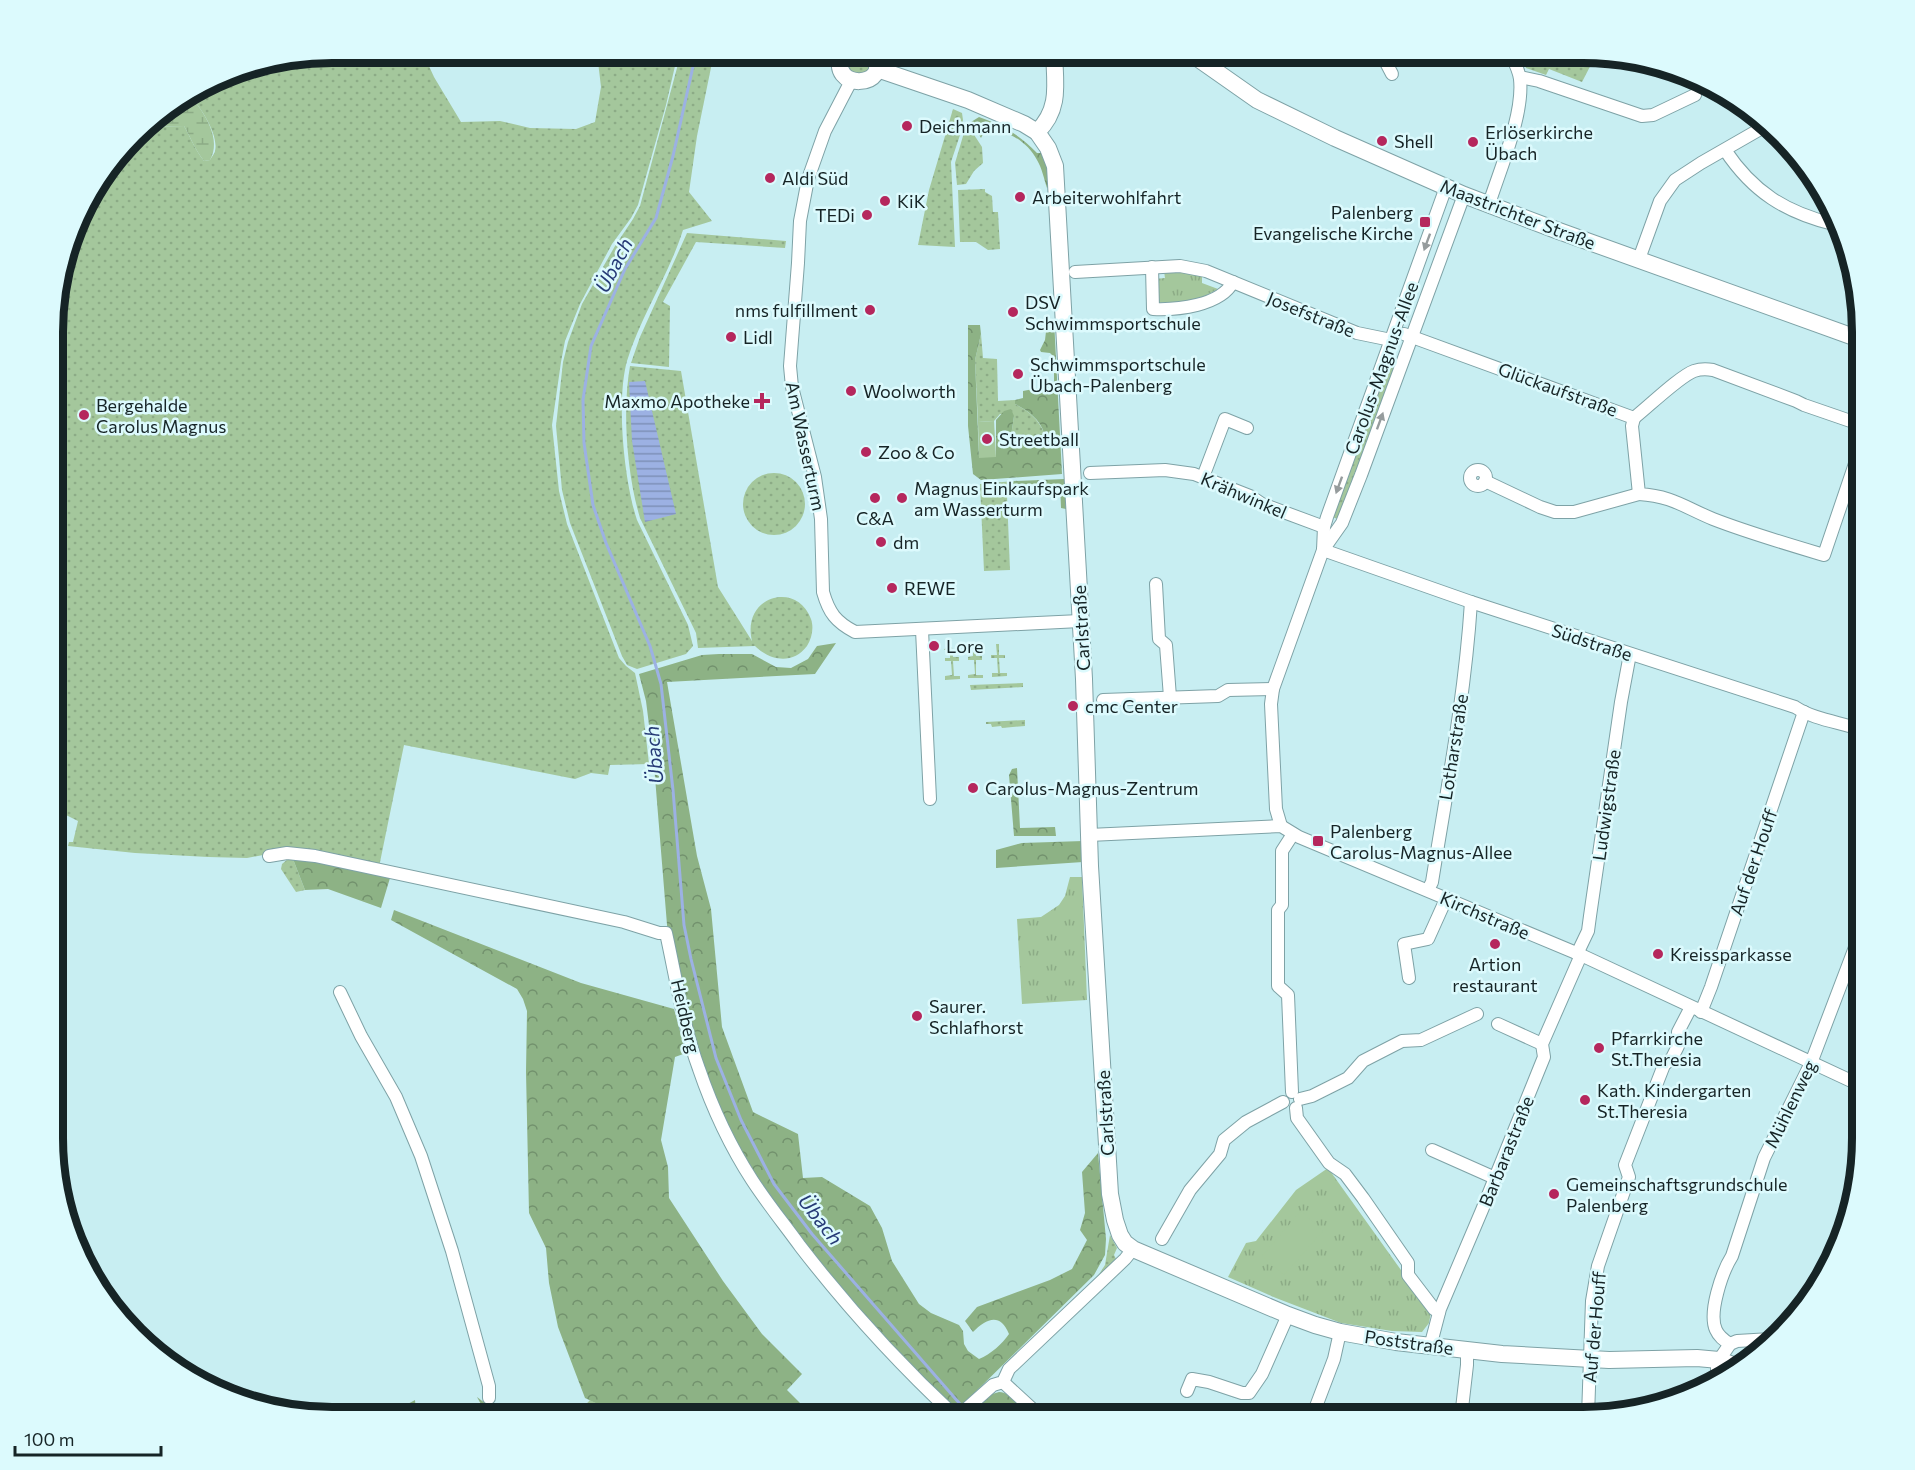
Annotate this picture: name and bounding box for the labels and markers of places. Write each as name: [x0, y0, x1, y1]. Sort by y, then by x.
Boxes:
place label: Deichmann: [919, 115, 1011, 137]
marker: Deichmann: [900, 119, 914, 133]
place label: Erlöserkirche Übach: [1485, 121, 1593, 164]
place label: Shell: [1394, 130, 1434, 152]
marker: Shell: [1375, 134, 1389, 148]
marker: Erlöserkirche Übach: [1466, 135, 1480, 149]
place label: Aldi Süd: [782, 167, 848, 189]
marker: Aldi Süd: [763, 171, 777, 185]
place label: Arbeiterwohlfahrt: [1032, 186, 1181, 208]
place label: KiK: [897, 190, 926, 212]
marker: Arbeiterwohlfahrt: [1013, 190, 1027, 204]
marker: KiK: [878, 194, 892, 208]
place label: Palenberg Evangelische Kirche: [1253, 201, 1413, 244]
place label: TEDi: [815, 204, 855, 226]
marker: TEDi: [860, 208, 874, 222]
marker: Palenberg Evangelische Kirche: [1418, 215, 1432, 229]
place label: DSV Schwimmsportschule: [1025, 291, 1201, 334]
place label: nms fulfillment: [735, 299, 858, 321]
marker: nms fulfillment: [863, 303, 877, 317]
marker: DSV Schwimmsportschule: [1006, 305, 1020, 319]
place label: Lidl: [743, 326, 773, 348]
marker: Lidl: [724, 330, 738, 344]
place label: Schwimmsportschule Übach-Palenberg: [1030, 353, 1206, 396]
marker: Schwimmsportschule Übach-Palenberg: [1011, 367, 1025, 381]
place label: Woolworth: [863, 380, 956, 402]
marker: Woolworth: [844, 384, 858, 398]
place label: Maxmo Apotheke: [604, 390, 750, 412]
place label: Bergehalde Carolus Magnus: [96, 394, 226, 437]
marker: Maxmo Apotheke: [755, 394, 769, 408]
marker: Bergehalde Carolus Magnus: [77, 408, 91, 422]
place label: Streetball: [999, 428, 1079, 450]
marker: Streetball: [980, 432, 994, 446]
place label: Zoo & Co: [878, 441, 955, 463]
marker: Zoo & Co: [859, 445, 873, 459]
place label: Magnus Einkaufspark am Wasserturm: [914, 477, 1089, 520]
marker: C&A: [868, 491, 882, 505]
marker: Magnus Einkaufspark am Wasserturm: [895, 491, 909, 505]
place label: C&A: [856, 507, 894, 529]
place label: dm: [893, 531, 919, 553]
marker: dm: [874, 535, 888, 549]
place label: REWE: [904, 577, 956, 599]
marker: REWE: [885, 581, 899, 595]
place label: Lore: [946, 635, 983, 657]
marker: Lore: [927, 639, 941, 653]
place label: cmc Center: [1085, 695, 1178, 717]
marker: cmc Center: [1066, 699, 1080, 713]
place label: Carolus-Magnus-Zentrum: [985, 777, 1199, 799]
marker: Carolus-Magnus-Zentrum: [966, 781, 980, 795]
place label: Palenberg Carolus-Magnus-Allee: [1330, 820, 1512, 863]
marker: Palenberg Carolus-Magnus-Allee: [1311, 834, 1325, 848]
marker: Artion restaurant: [1488, 937, 1502, 951]
place label: Kreissparkasse: [1670, 943, 1792, 965]
marker: Kreissparkasse: [1651, 947, 1665, 961]
place label: Artion restaurant: [1452, 953, 1538, 996]
place label: Saurer. Schlafhorst: [929, 995, 1023, 1038]
marker: Saurer. Schlafhorst: [910, 1009, 924, 1023]
place label: Pfarrkirche St.Theresia: [1611, 1027, 1703, 1070]
marker: Pfarrkirche St.Theresia: [1592, 1041, 1606, 1055]
place label: Kath. Kindergarten St.Theresia: [1597, 1079, 1751, 1122]
marker: Kath. Kindergarten St.Theresia: [1578, 1093, 1592, 1107]
place label: Gemeinschaftsgrundschule Palenberg: [1566, 1173, 1788, 1216]
marker: Gemeinschaftsgrundschule Palenberg: [1547, 1187, 1561, 1201]

